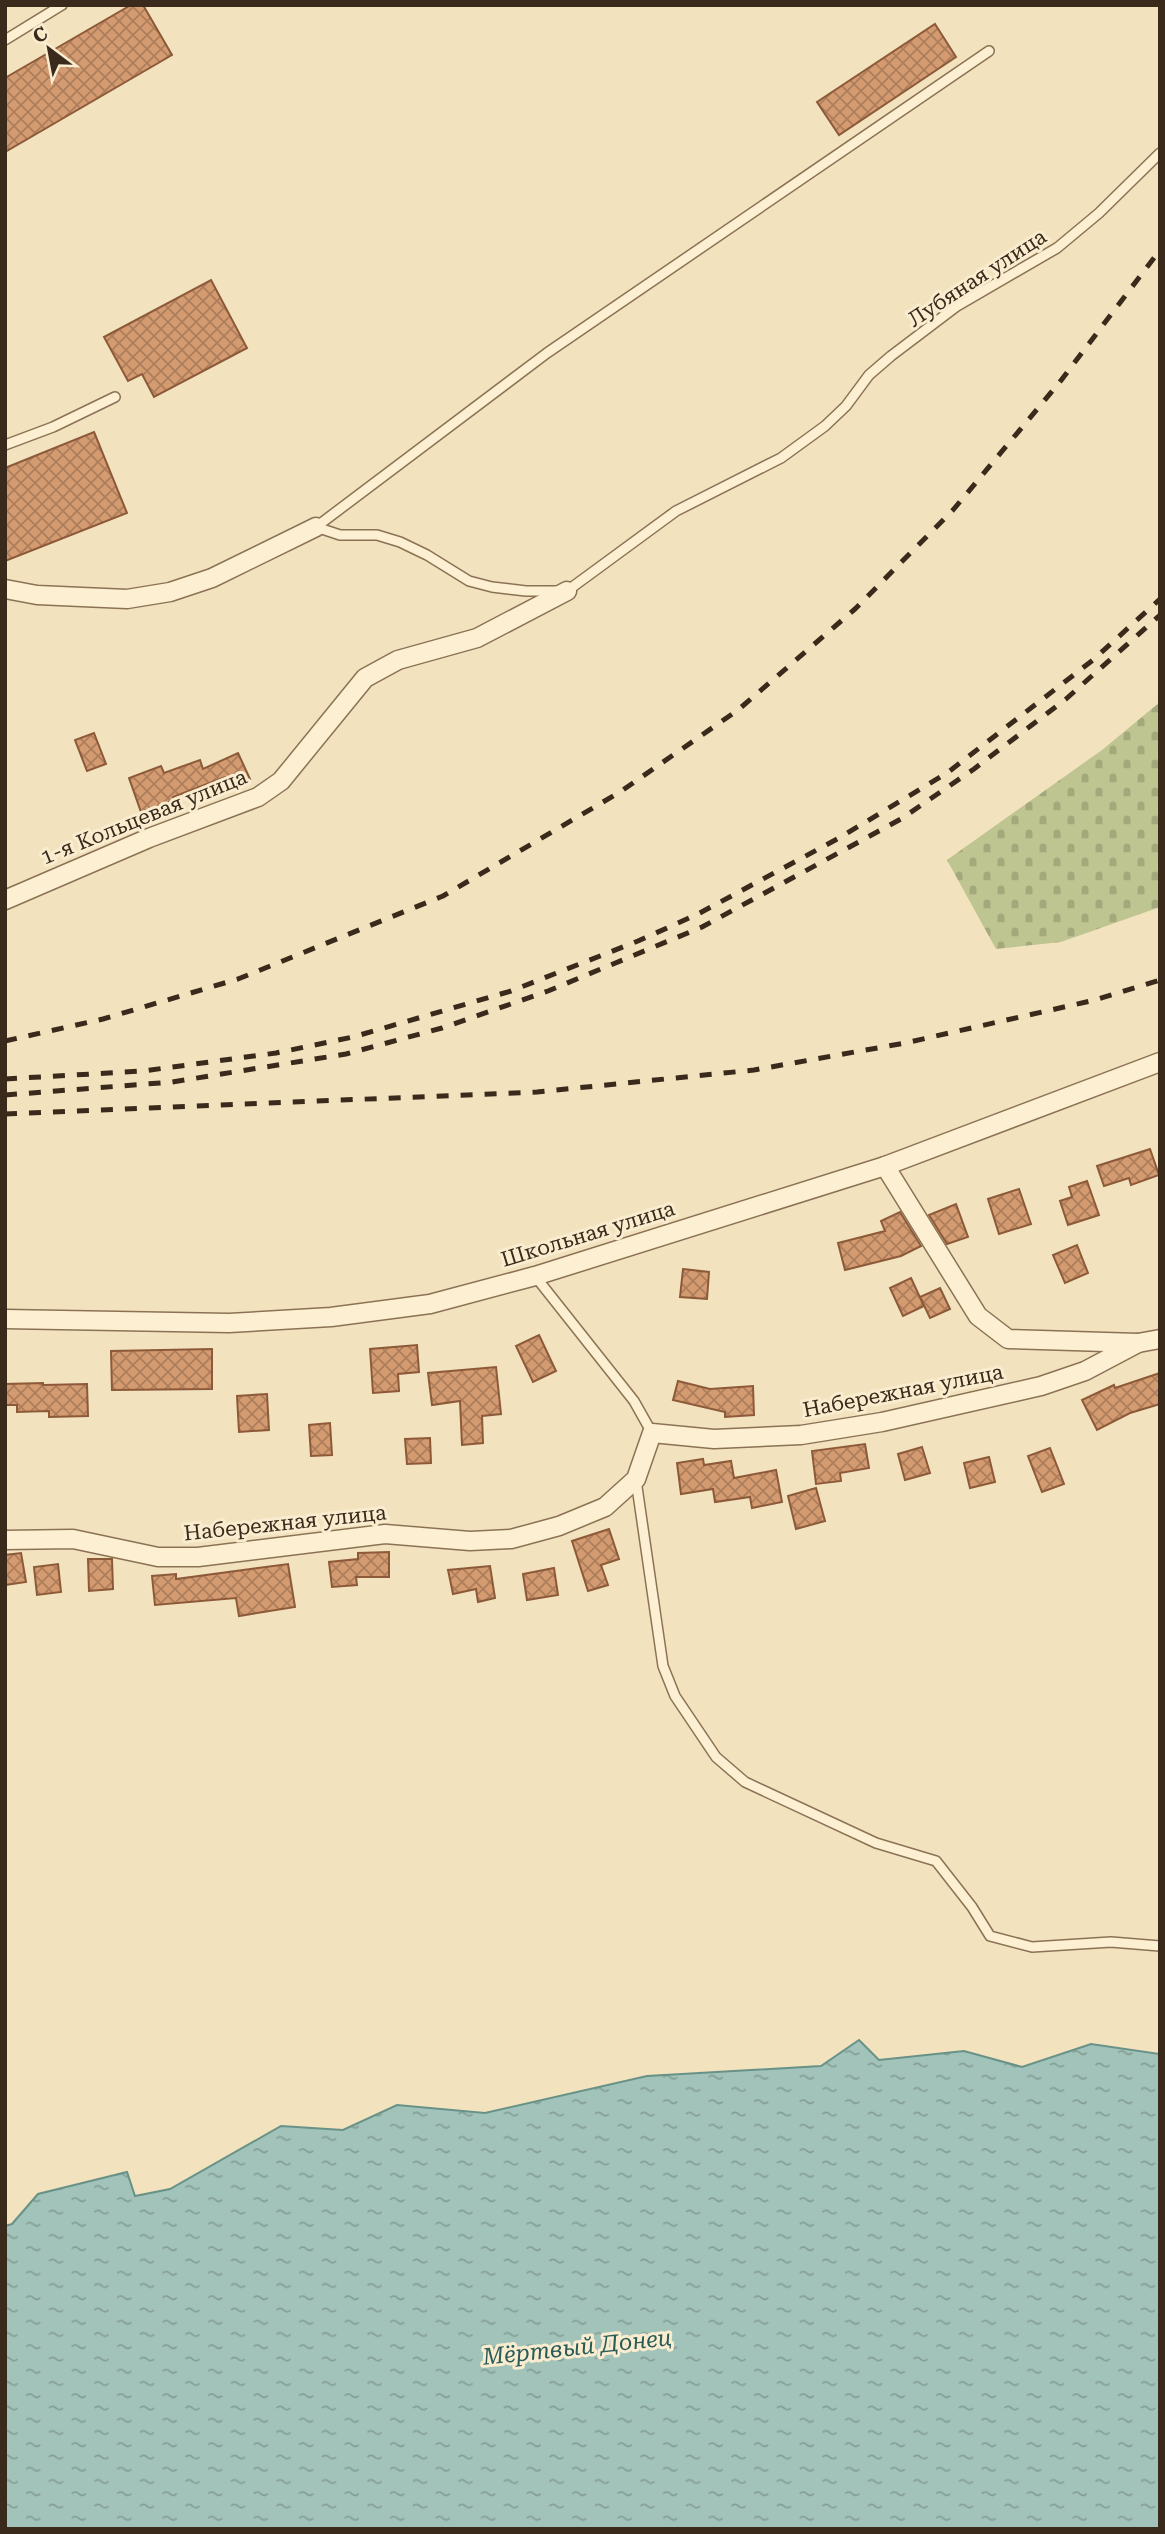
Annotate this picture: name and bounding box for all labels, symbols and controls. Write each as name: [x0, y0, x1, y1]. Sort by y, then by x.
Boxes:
north arrow: [14, 14, 84, 84]
text: С: [29, 22, 52, 48]
street label: Лубяная улица: [903, 224, 1051, 332]
street label: 1-я Кольцевая улица: [37, 764, 251, 869]
street label: Школьная улица: [498, 1196, 678, 1272]
street label: Набережная улица: [801, 1360, 1006, 1422]
street label: Набережная улица: [182, 1500, 388, 1546]
water label: Мёртвый Донец: [480, 2324, 673, 2371]

